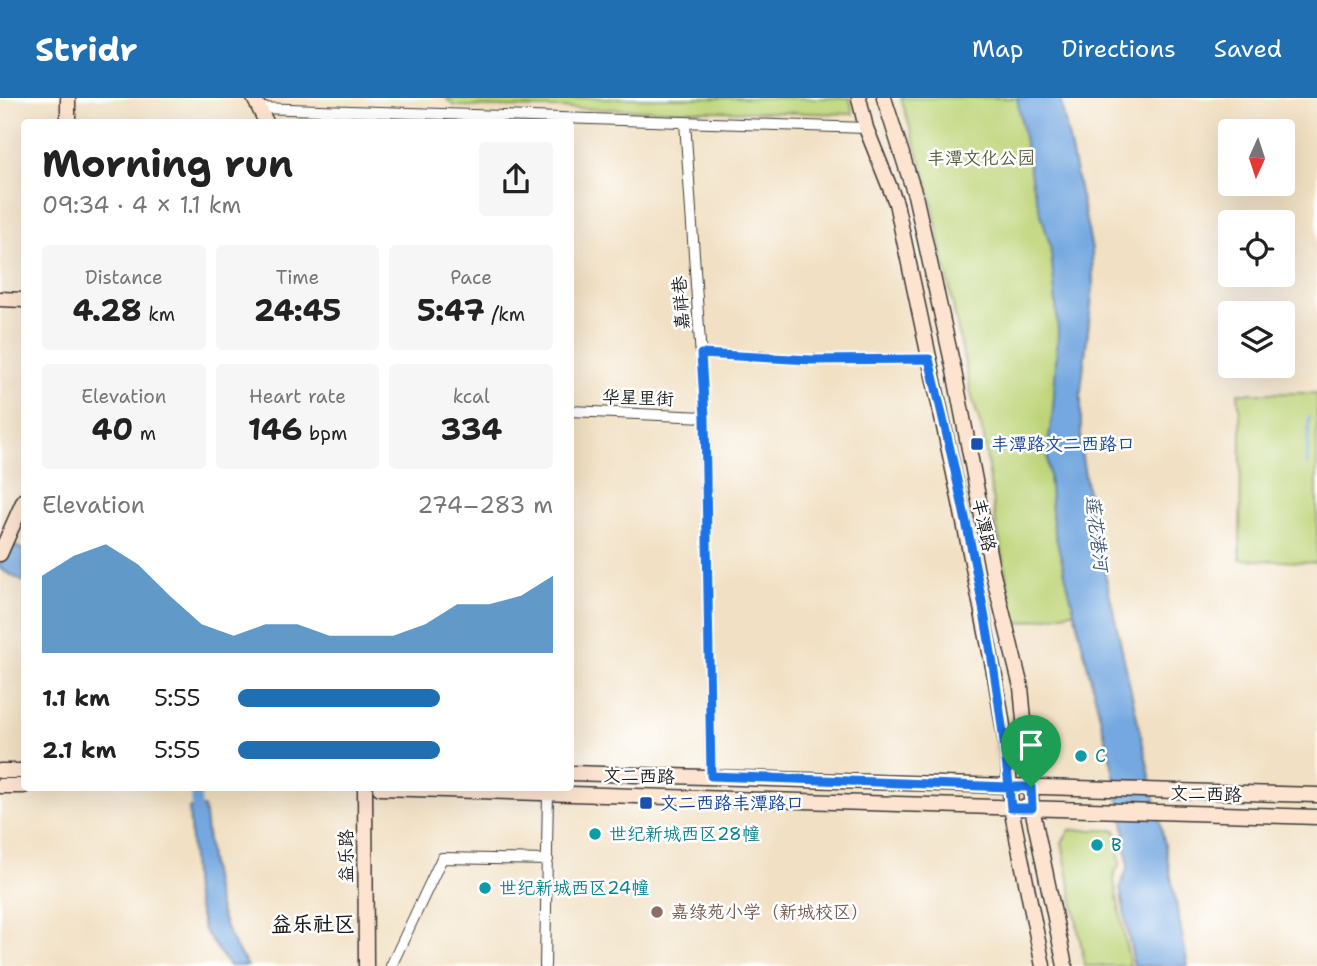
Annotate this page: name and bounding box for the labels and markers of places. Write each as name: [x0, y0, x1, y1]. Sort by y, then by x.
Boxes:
place label: 丰潭路文二西路口: [991, 432, 1135, 456]
marker: 丰潭路文二西路口: [969, 436, 985, 452]
pin: [1001, 715, 1061, 787]
place label: C: [1095, 744, 1106, 768]
marker: C: [1073, 748, 1089, 764]
place label: 文二西路丰潭路口: [660, 791, 804, 815]
marker: 文二西路丰潭路口: [638, 795, 654, 811]
place label: 世纪新城西区28幢: [609, 822, 760, 846]
marker: 世纪新城西区28幢: [587, 826, 603, 842]
place label: B: [1111, 833, 1122, 857]
marker: B: [1089, 837, 1105, 853]
place label: 世纪新城西区24幢: [499, 876, 649, 900]
marker: 世纪新城西区24幢: [477, 880, 493, 896]
place label: 嘉绿苑小学（新城校区）: [671, 900, 869, 924]
marker: 嘉绿苑小学（新城校区）: [649, 904, 665, 920]

